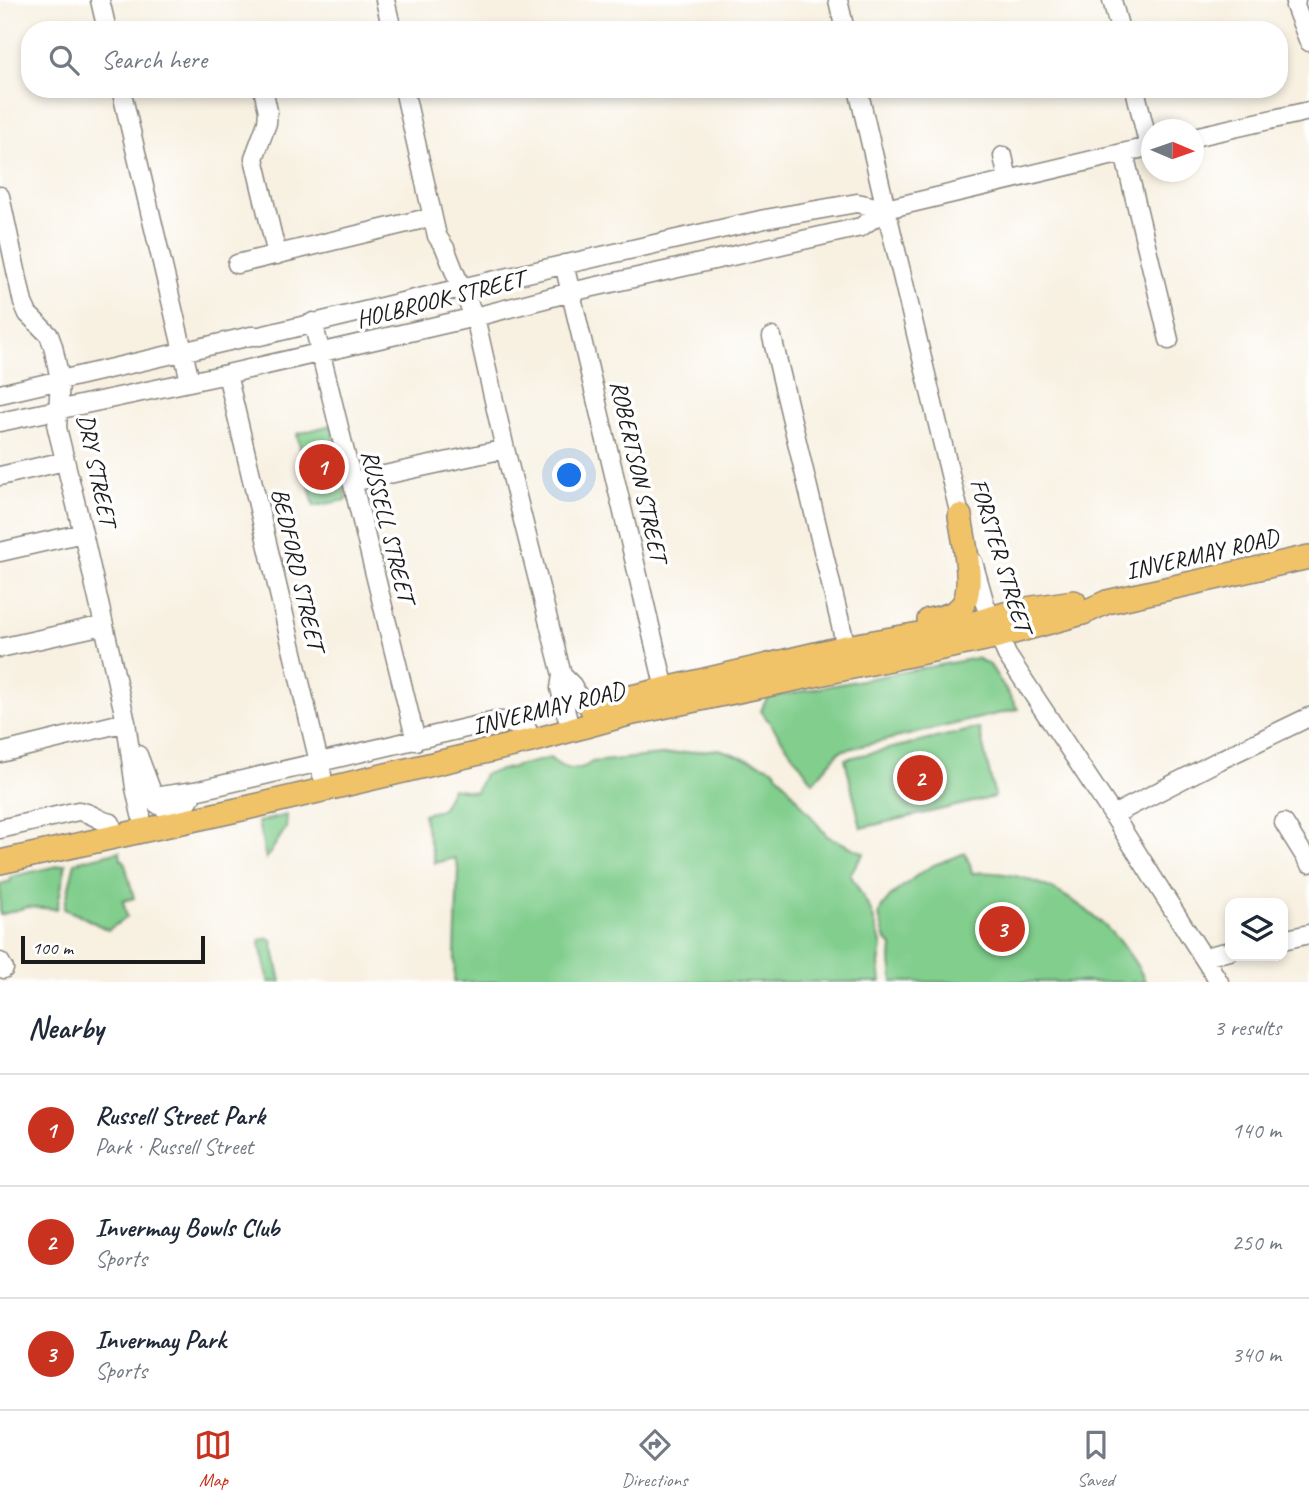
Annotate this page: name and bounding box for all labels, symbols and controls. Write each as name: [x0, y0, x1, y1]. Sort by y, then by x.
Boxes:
search box: [21, 21, 1288, 98]
icon: search: [45, 41, 83, 79]
text: Search here: [101, 43, 207, 76]
north arrow: [1141, 119, 1204, 182]
street label: HOLBROOK STREET: [353, 262, 533, 334]
street label: ROBERTSON STREET: [604, 378, 676, 569]
street label: DRY STREET: [71, 411, 124, 533]
pin: 1: [299, 441, 345, 493]
street label: RUSSELL STREET: [355, 447, 423, 611]
your location: [552, 458, 586, 492]
street label: FORSTER STREET: [963, 475, 1040, 641]
street label: BEDFORD STREET: [265, 485, 333, 659]
street label: INVERMAY ROAD: [1123, 521, 1283, 586]
street label: INVERMAY ROAD: [469, 674, 629, 741]
pin: 2: [897, 752, 943, 804]
map controls: [1225, 898, 1288, 961]
button: layers: [1225, 898, 1288, 961]
pin: 3: [979, 903, 1025, 955]
scale bar: [21, 933, 205, 965]
text: 100 m: [32, 936, 73, 960]
text: Nearby: [28, 1009, 104, 1047]
text: 3 results: [1214, 1013, 1281, 1042]
text: Russell Street Park: [95, 1099, 265, 1132]
text: 1: [46, 1116, 56, 1145]
text: 140 m: [1232, 1116, 1281, 1145]
text: Park · Russell Street: [95, 1132, 253, 1161]
text: Invermay Bowls Club: [95, 1211, 279, 1244]
text: 2: [46, 1228, 56, 1257]
text: 250 m: [1232, 1228, 1281, 1257]
text: Sports: [95, 1244, 147, 1273]
text: Invermay Park: [95, 1323, 226, 1356]
text: 3: [46, 1340, 56, 1369]
text: 340 m: [1232, 1340, 1281, 1369]
text: Sports: [95, 1356, 147, 1385]
tab: Map: [194, 1426, 232, 1492]
tab: Directions: [621, 1426, 688, 1492]
tab: Saved: [1077, 1426, 1115, 1492]

